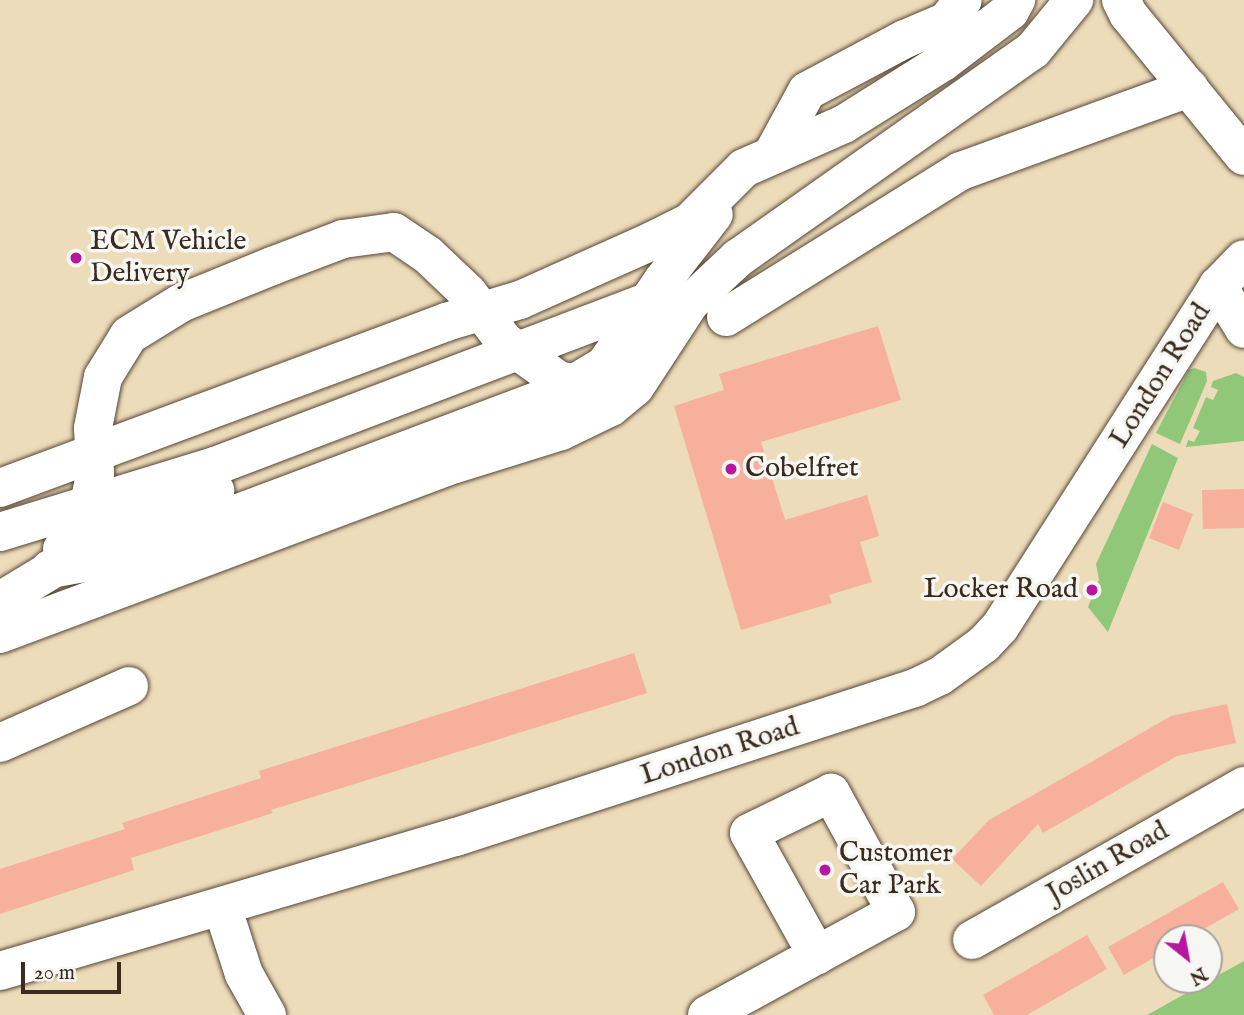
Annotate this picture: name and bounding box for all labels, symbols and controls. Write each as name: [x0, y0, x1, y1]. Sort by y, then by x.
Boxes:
place label: ECM Vehicle Delivery: [90, 225, 246, 291]
marker: ECM Vehicle Delivery: [68, 250, 84, 266]
street label: London Road: [1103, 297, 1219, 455]
place label: Cobelfret: [745, 452, 859, 486]
marker: Cobelfret: [723, 461, 739, 477]
place label: Locker Road: [923, 573, 1078, 607]
marker: Locker Road: [1084, 582, 1100, 598]
street label: London Road: [637, 711, 803, 793]
street label: Joslin Road: [1041, 815, 1175, 911]
place label: Customer Car Park: [839, 837, 953, 903]
marker: Customer Car Park: [817, 862, 833, 878]
north arrow: [1153, 924, 1223, 994]
scale bar: [24, 948, 124, 992]
text: 20 m: [34, 960, 75, 987]
text: N: [1185, 961, 1211, 990]

